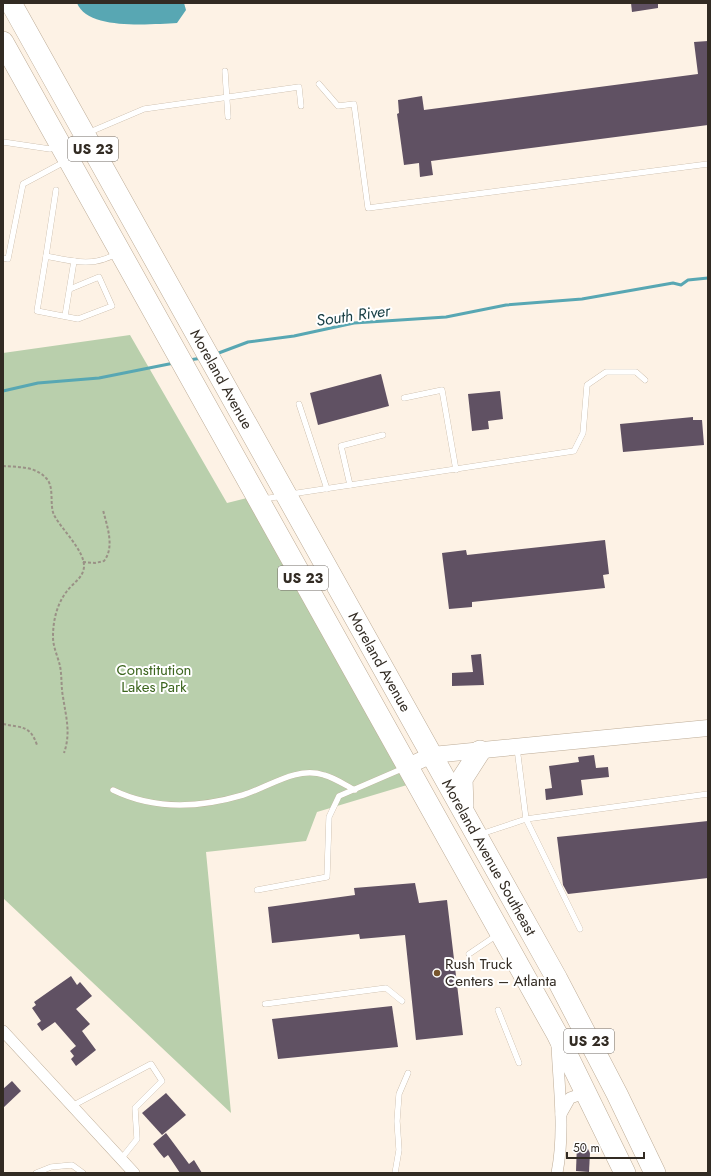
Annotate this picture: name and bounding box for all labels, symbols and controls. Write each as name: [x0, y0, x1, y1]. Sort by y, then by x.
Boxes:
road number: US 23: [68, 137, 118, 161]
water label: South River: [315, 299, 393, 332]
street label: Moreland Avenue: [185, 325, 258, 433]
road number: US 23: [278, 566, 328, 590]
street label: Moreland Avenue: [343, 608, 417, 716]
park label: Constitution Lakes Park: [117, 659, 191, 698]
street label: Moreland Avenue Southeast: [436, 775, 542, 940]
place label: Rush Truck Centers – Atlanta: [445, 953, 556, 992]
marker: Rush Truck Centers – Atlanta: [432, 968, 442, 978]
road number: US 23: [564, 1029, 614, 1053]
scale bar: [567, 1134, 644, 1160]
text: 50 m: [573, 1139, 600, 1157]

